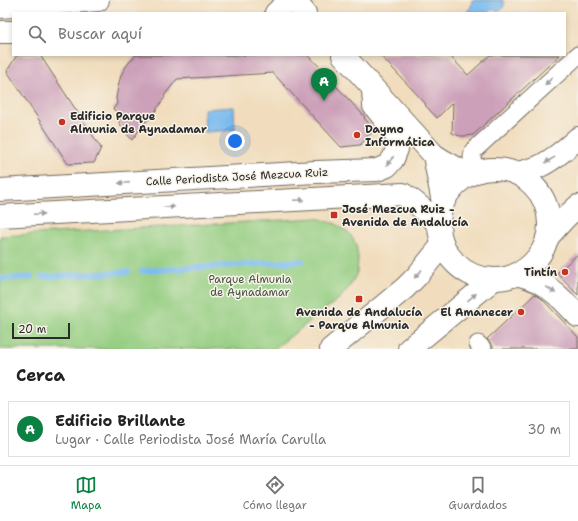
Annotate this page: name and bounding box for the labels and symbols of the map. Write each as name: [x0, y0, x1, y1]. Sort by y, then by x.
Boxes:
pin: A: [311, 68, 337, 101]
one-way arrow: [544, 76, 554, 86]
place label: Edificio Parque Almunia de Aynadamar: [70, 109, 207, 137]
marker: Edificio Parque Almunia de Aynadamar: [57, 117, 67, 127]
place label: Daymo Informática: [365, 122, 435, 150]
marker: Daymo Informática: [352, 130, 362, 140]
your location: [225, 131, 245, 151]
one-way arrow: [386, 155, 394, 166]
one-way arrow: [545, 156, 555, 164]
street label: Calle Periodista José Mezcua Ruiz: [145, 165, 329, 189]
one-way arrow: [118, 180, 130, 187]
one-way arrow: [293, 196, 305, 203]
place label: José Mezcua Ruiz - Avenida de Andalucía: [342, 202, 469, 230]
one-way arrow: [163, 203, 175, 210]
marker: José Mezcua Ruiz - Avenida de Andalucía: [329, 210, 339, 220]
one-way arrow: [33, 211, 46, 217]
place label: Tintín: [524, 265, 558, 280]
marker: Tintín: [560, 267, 570, 277]
one-way arrow: [414, 269, 423, 279]
park label: Parque Almunia de Aynadamar: [208, 272, 292, 300]
one-way arrow: [545, 286, 556, 294]
one-way arrow: [466, 293, 477, 302]
marker: Avenida de Andalucía - Parque Almunia: [354, 294, 364, 304]
place label: Avenida de Andalucía - Parque Almunia: [296, 305, 423, 333]
place label: El Amanecer: [440, 305, 513, 320]
marker: El Amanecer: [516, 307, 526, 317]
scale bar: [12, 321, 70, 340]

